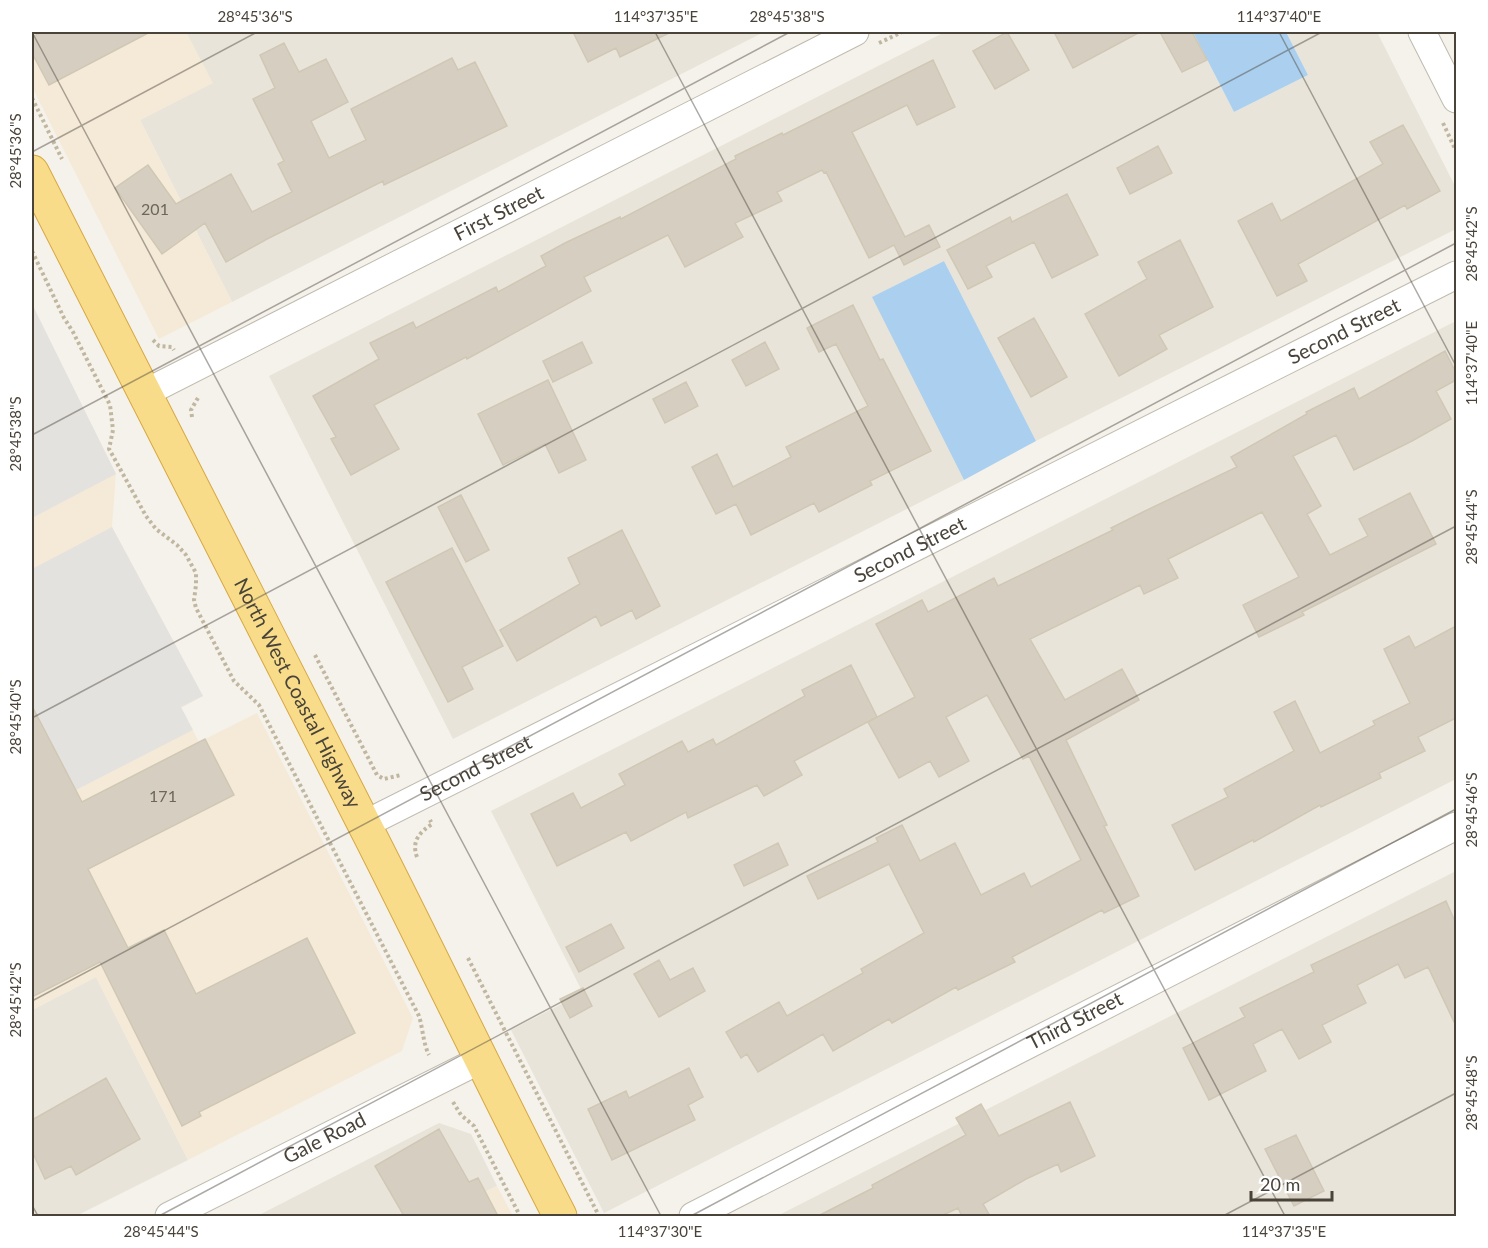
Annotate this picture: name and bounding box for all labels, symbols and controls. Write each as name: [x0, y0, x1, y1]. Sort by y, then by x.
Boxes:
text: 28°45'36"S: [217, 7, 293, 25]
text: 114°37'35"E: [614, 7, 698, 25]
text: 28°45'38"S: [749, 7, 825, 25]
text: 114°37'40"E: [1237, 7, 1321, 25]
text: 28°45'36"S: [6, 113, 24, 189]
street label: First Street: [450, 180, 547, 245]
house number: 201: [141, 199, 169, 218]
text: 28°45'42"S: [1462, 206, 1480, 282]
street label: Second Street: [1284, 292, 1404, 369]
text: 114°37'40"E: [1462, 321, 1480, 405]
text: 28°45'38"S: [6, 396, 24, 472]
text: 28°45'44"S: [1462, 489, 1480, 565]
street label: Second Street: [849, 511, 969, 587]
street label: North West Coastal Highway: [230, 574, 367, 813]
text: 28°45'40"S: [6, 679, 24, 755]
street label: Second Street: [415, 729, 535, 806]
text: 28°45'46"S: [1462, 772, 1480, 848]
house number: 171: [149, 786, 177, 805]
text: 28°45'42"S: [6, 962, 24, 1038]
street label: Third Street: [1023, 986, 1126, 1054]
text: 28°45'48"S: [1462, 1055, 1480, 1131]
street label: Gale Road: [279, 1106, 369, 1168]
scale bar: [1251, 1164, 1332, 1202]
text: 20 m: [1260, 1173, 1300, 1195]
text: 28°45'44"S: [123, 1222, 199, 1240]
text: 114°37'30"E: [618, 1222, 702, 1240]
text: 114°37'35"E: [1242, 1222, 1326, 1240]

